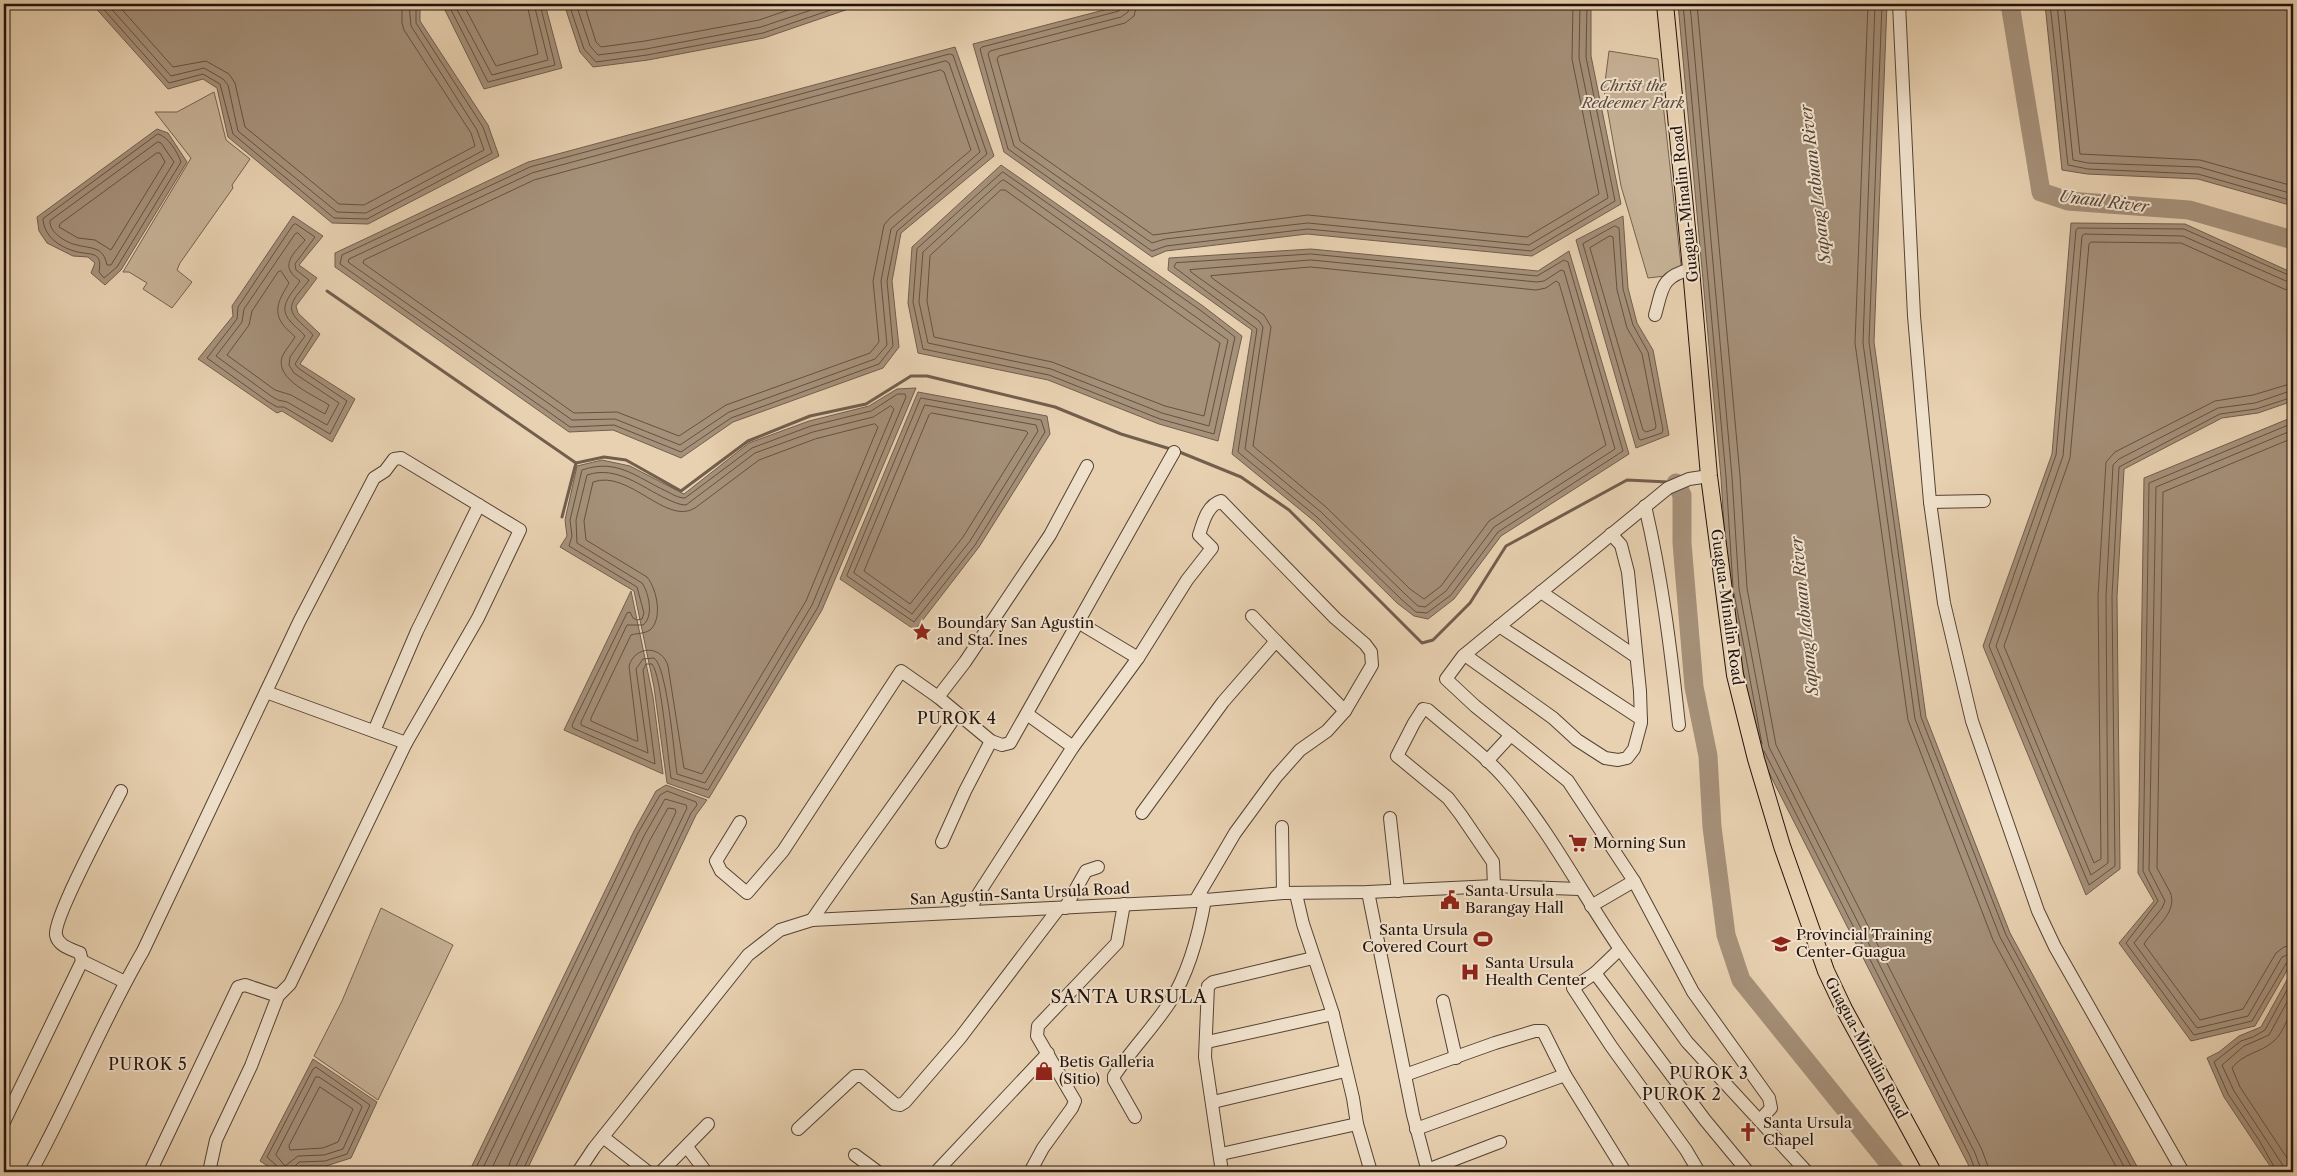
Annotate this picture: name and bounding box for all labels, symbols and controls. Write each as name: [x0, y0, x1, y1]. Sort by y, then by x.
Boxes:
park label: Christ the Redeemer Park: [1581, 76, 1685, 112]
water label: Sapang Labuan River: [1795, 102, 1835, 266]
street label: Guagua-Minalin Road: [1667, 125, 1702, 283]
water label: Unaul River: [2058, 186, 2152, 217]
street label: Guagua-Minalin Road: [1707, 528, 1748, 686]
water label: Sapang Labuan River: [1786, 534, 1822, 698]
place label: Boundary San Agustin and Sta. Ines: [937, 613, 1095, 649]
place icon: Boundary San Agustin and Sta. Ines: [911, 621, 933, 643]
district label: PUROK 4: [917, 708, 997, 728]
supermarket icon: Morning Sun: [1567, 832, 1589, 854]
place label: Morning Sun: [1593, 833, 1687, 852]
street label: San Agustin-Santa Ursula Road: [910, 878, 1130, 909]
place label: Santa Ursula Barangay Hall: [1465, 881, 1564, 917]
public building icon: Santa Ursula Barangay Hall: [1439, 889, 1461, 911]
place label: Santa Ursula Covered Court: [1362, 920, 1469, 956]
place label: Provincial Training Center-Guagua: [1796, 925, 1932, 961]
sports icon: Santa Ursula Covered Court: [1472, 928, 1494, 950]
school or university icon: Provincial Training Center-Guagua: [1770, 933, 1792, 955]
place label: Santa Ursula Health Center: [1485, 953, 1587, 989]
hospital icon: Santa Ursula Health Center: [1459, 961, 1481, 983]
street label: Guagua-Minalin Road: [1821, 974, 1912, 1122]
district label: SANTA URSULA: [1050, 986, 1208, 1008]
place label: Betis Galleria (Sitio): [1059, 1052, 1154, 1088]
district label: PUROK 5: [108, 1054, 188, 1074]
shop icon: Betis Galleria (Sitio): [1033, 1060, 1055, 1082]
district label: PUROK 3: [1669, 1063, 1749, 1083]
district label: PUROK 2: [1642, 1084, 1722, 1104]
place label: Santa Ursula Chapel: [1763, 1113, 1852, 1149]
church icon: Santa Ursula Chapel: [1737, 1121, 1759, 1143]

